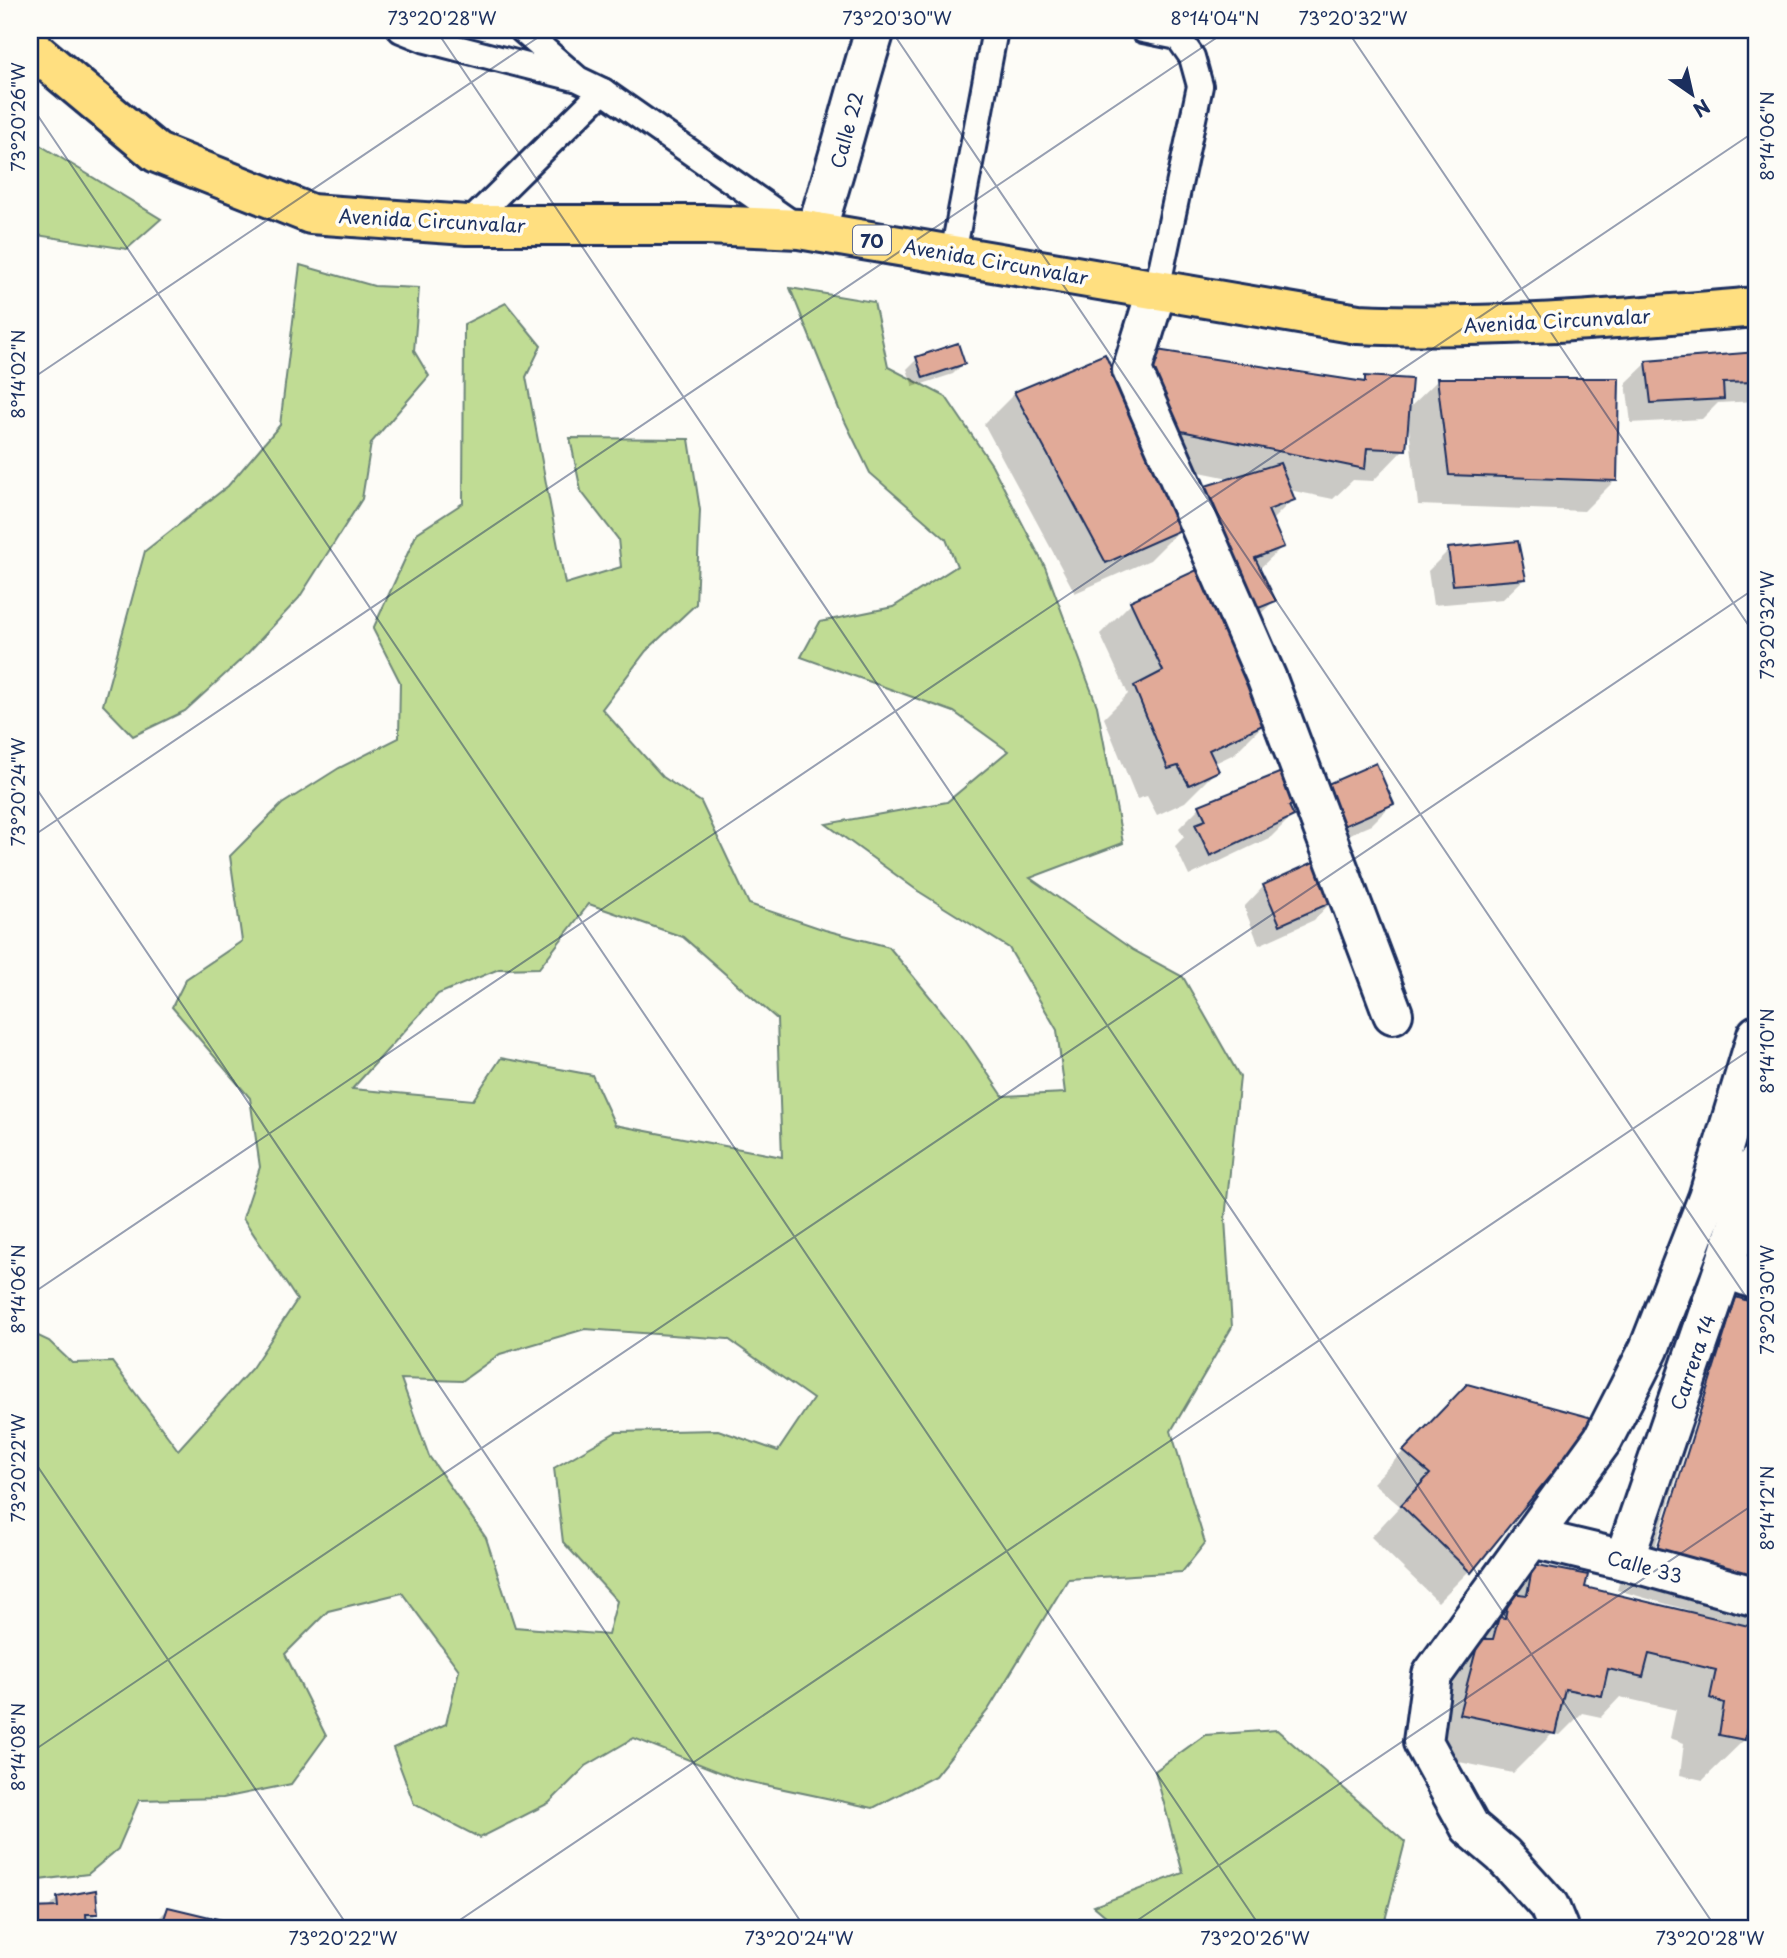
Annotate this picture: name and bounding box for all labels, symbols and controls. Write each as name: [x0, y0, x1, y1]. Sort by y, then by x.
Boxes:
text: 73°20'28"W: [388, 4, 497, 31]
text: 73°20'30"W: [842, 4, 952, 31]
text: 8°14'04"N: [1171, 4, 1259, 31]
text: 73°20'32"W: [1299, 4, 1408, 31]
north arrow: [1658, 60, 1728, 130]
text: 73°20'26"W: [4, 62, 31, 172]
street label: Calle 22: [822, 89, 870, 171]
text: 8°14'06"N: [1753, 91, 1780, 181]
text: N: [1688, 93, 1716, 125]
street label: Avenida Circunvalar: [338, 201, 527, 239]
road number: 70: [853, 226, 891, 254]
street label: Avenida Circunvalar: [901, 231, 1091, 291]
street label: Avenida Circunvalar: [1463, 301, 1652, 339]
text: 8°14'02"N: [4, 329, 31, 419]
text: 73°20'32"W: [1753, 570, 1780, 679]
text: 73°20'24"W: [4, 737, 31, 846]
text: 8°14'10"N: [1753, 1008, 1780, 1094]
text: 8°14'06"N: [4, 1244, 31, 1334]
text: 73°20'30"W: [1753, 1245, 1780, 1355]
street label: Carrera 14: [1663, 1310, 1721, 1414]
text: 73°20'22"W: [4, 1413, 31, 1522]
text: 8°14'12"N: [1753, 1465, 1780, 1551]
street label: Calle 33: [1604, 1542, 1686, 1590]
text: 8°14'08"N: [4, 1703, 31, 1791]
text: 73°20'22"W: [289, 1924, 398, 1951]
text: 73°20'24"W: [745, 1924, 854, 1951]
text: 73°20'26"W: [1200, 1924, 1310, 1951]
text: 73°20'28"W: [1656, 1924, 1765, 1951]

